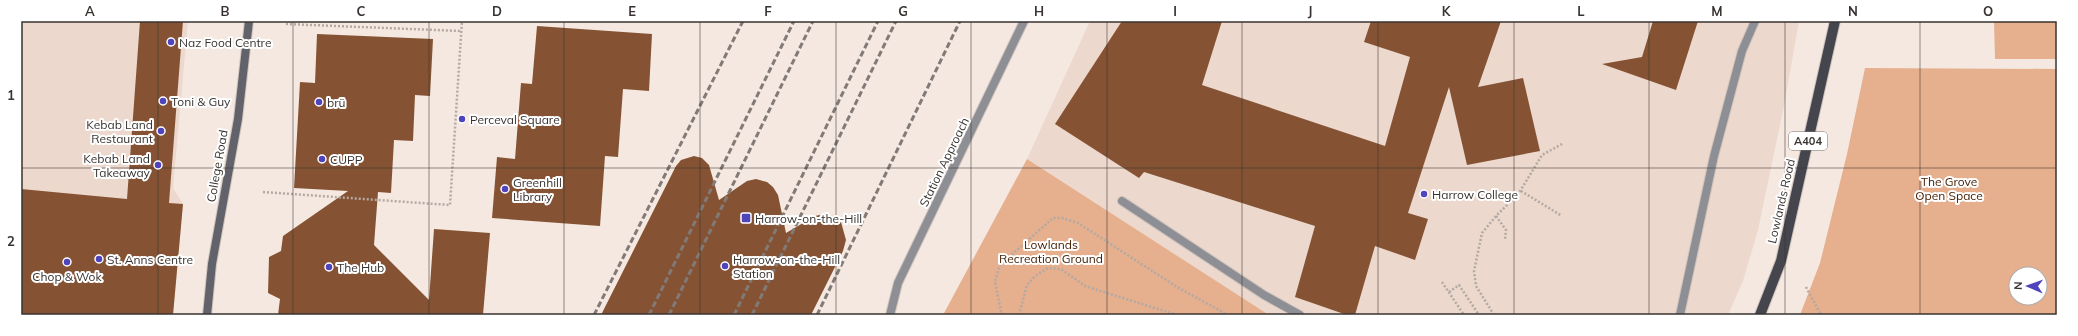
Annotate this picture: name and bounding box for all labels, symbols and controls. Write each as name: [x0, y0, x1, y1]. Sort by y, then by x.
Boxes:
text: A: [85, 3, 95, 19]
text: B: [221, 3, 230, 19]
text: C: [357, 3, 366, 19]
text: D: [492, 3, 502, 19]
text: E: [628, 3, 636, 19]
text: F: [764, 3, 772, 19]
text: G: [898, 3, 908, 19]
text: H: [1034, 3, 1044, 19]
text: I: [1173, 3, 1177, 19]
text: J: [1308, 3, 1312, 19]
text: K: [1442, 3, 1452, 19]
text: L: [1577, 3, 1585, 19]
text: M: [1711, 3, 1723, 19]
text: N: [1848, 3, 1858, 19]
text: O: [1983, 3, 1993, 19]
place label: Naz Food Centre: [179, 35, 271, 50]
marker: Naz Food Centre: [166, 37, 176, 47]
text: 1: [7, 87, 15, 103]
place label: Toni & Guy: [171, 94, 231, 109]
place label: brü: [327, 95, 345, 110]
marker: Toni & Guy: [158, 96, 168, 106]
marker: brü: [314, 97, 324, 107]
place label: Perceval Square: [470, 112, 560, 127]
marker: Perceval Square: [457, 114, 467, 124]
street label: Station Approach: [916, 115, 972, 209]
place label: Kebab Land Restaurant: [86, 117, 153, 146]
marker: Kebab Land Restaurant: [156, 126, 166, 136]
street label: College Road: [203, 129, 231, 203]
road number: A404: [1789, 132, 1827, 150]
place label: Kebab Land Takeaway: [83, 151, 151, 180]
place label: CUPP: [330, 152, 363, 167]
marker: CUPP: [317, 154, 327, 164]
street label: Lowlands Road: [1764, 157, 1798, 245]
marker: Kebab Land Takeaway: [153, 160, 163, 170]
park label: The Grove Open Space: [1915, 174, 1983, 203]
place label: Greenhill Library: [513, 175, 562, 204]
marker: Greenhill Library: [500, 184, 510, 194]
place label: Harrow College: [1432, 187, 1518, 202]
marker: Harrow College: [1419, 189, 1429, 199]
place label: Harrow-on-the-Hill: [755, 211, 862, 226]
marker: Harrow-on-the-Hill: [740, 212, 752, 224]
text: 2: [7, 233, 15, 249]
park label: Lowlands Recreation Ground: [999, 237, 1103, 266]
place label: St. Anns Centre: [107, 252, 193, 267]
place label: Harrow-on-the-Hill Station: [733, 252, 840, 281]
marker: St. Anns Centre: [94, 254, 104, 264]
marker: Chop & Wok: [62, 257, 72, 267]
place label: The Hub: [337, 260, 384, 275]
marker: Harrow-on-the-Hill Station: [720, 261, 730, 271]
marker: The Hub: [324, 262, 334, 272]
north arrow: [2008, 266, 2048, 306]
place label: Chop & Wok: [32, 269, 102, 284]
text: N: [2011, 281, 2025, 290]

